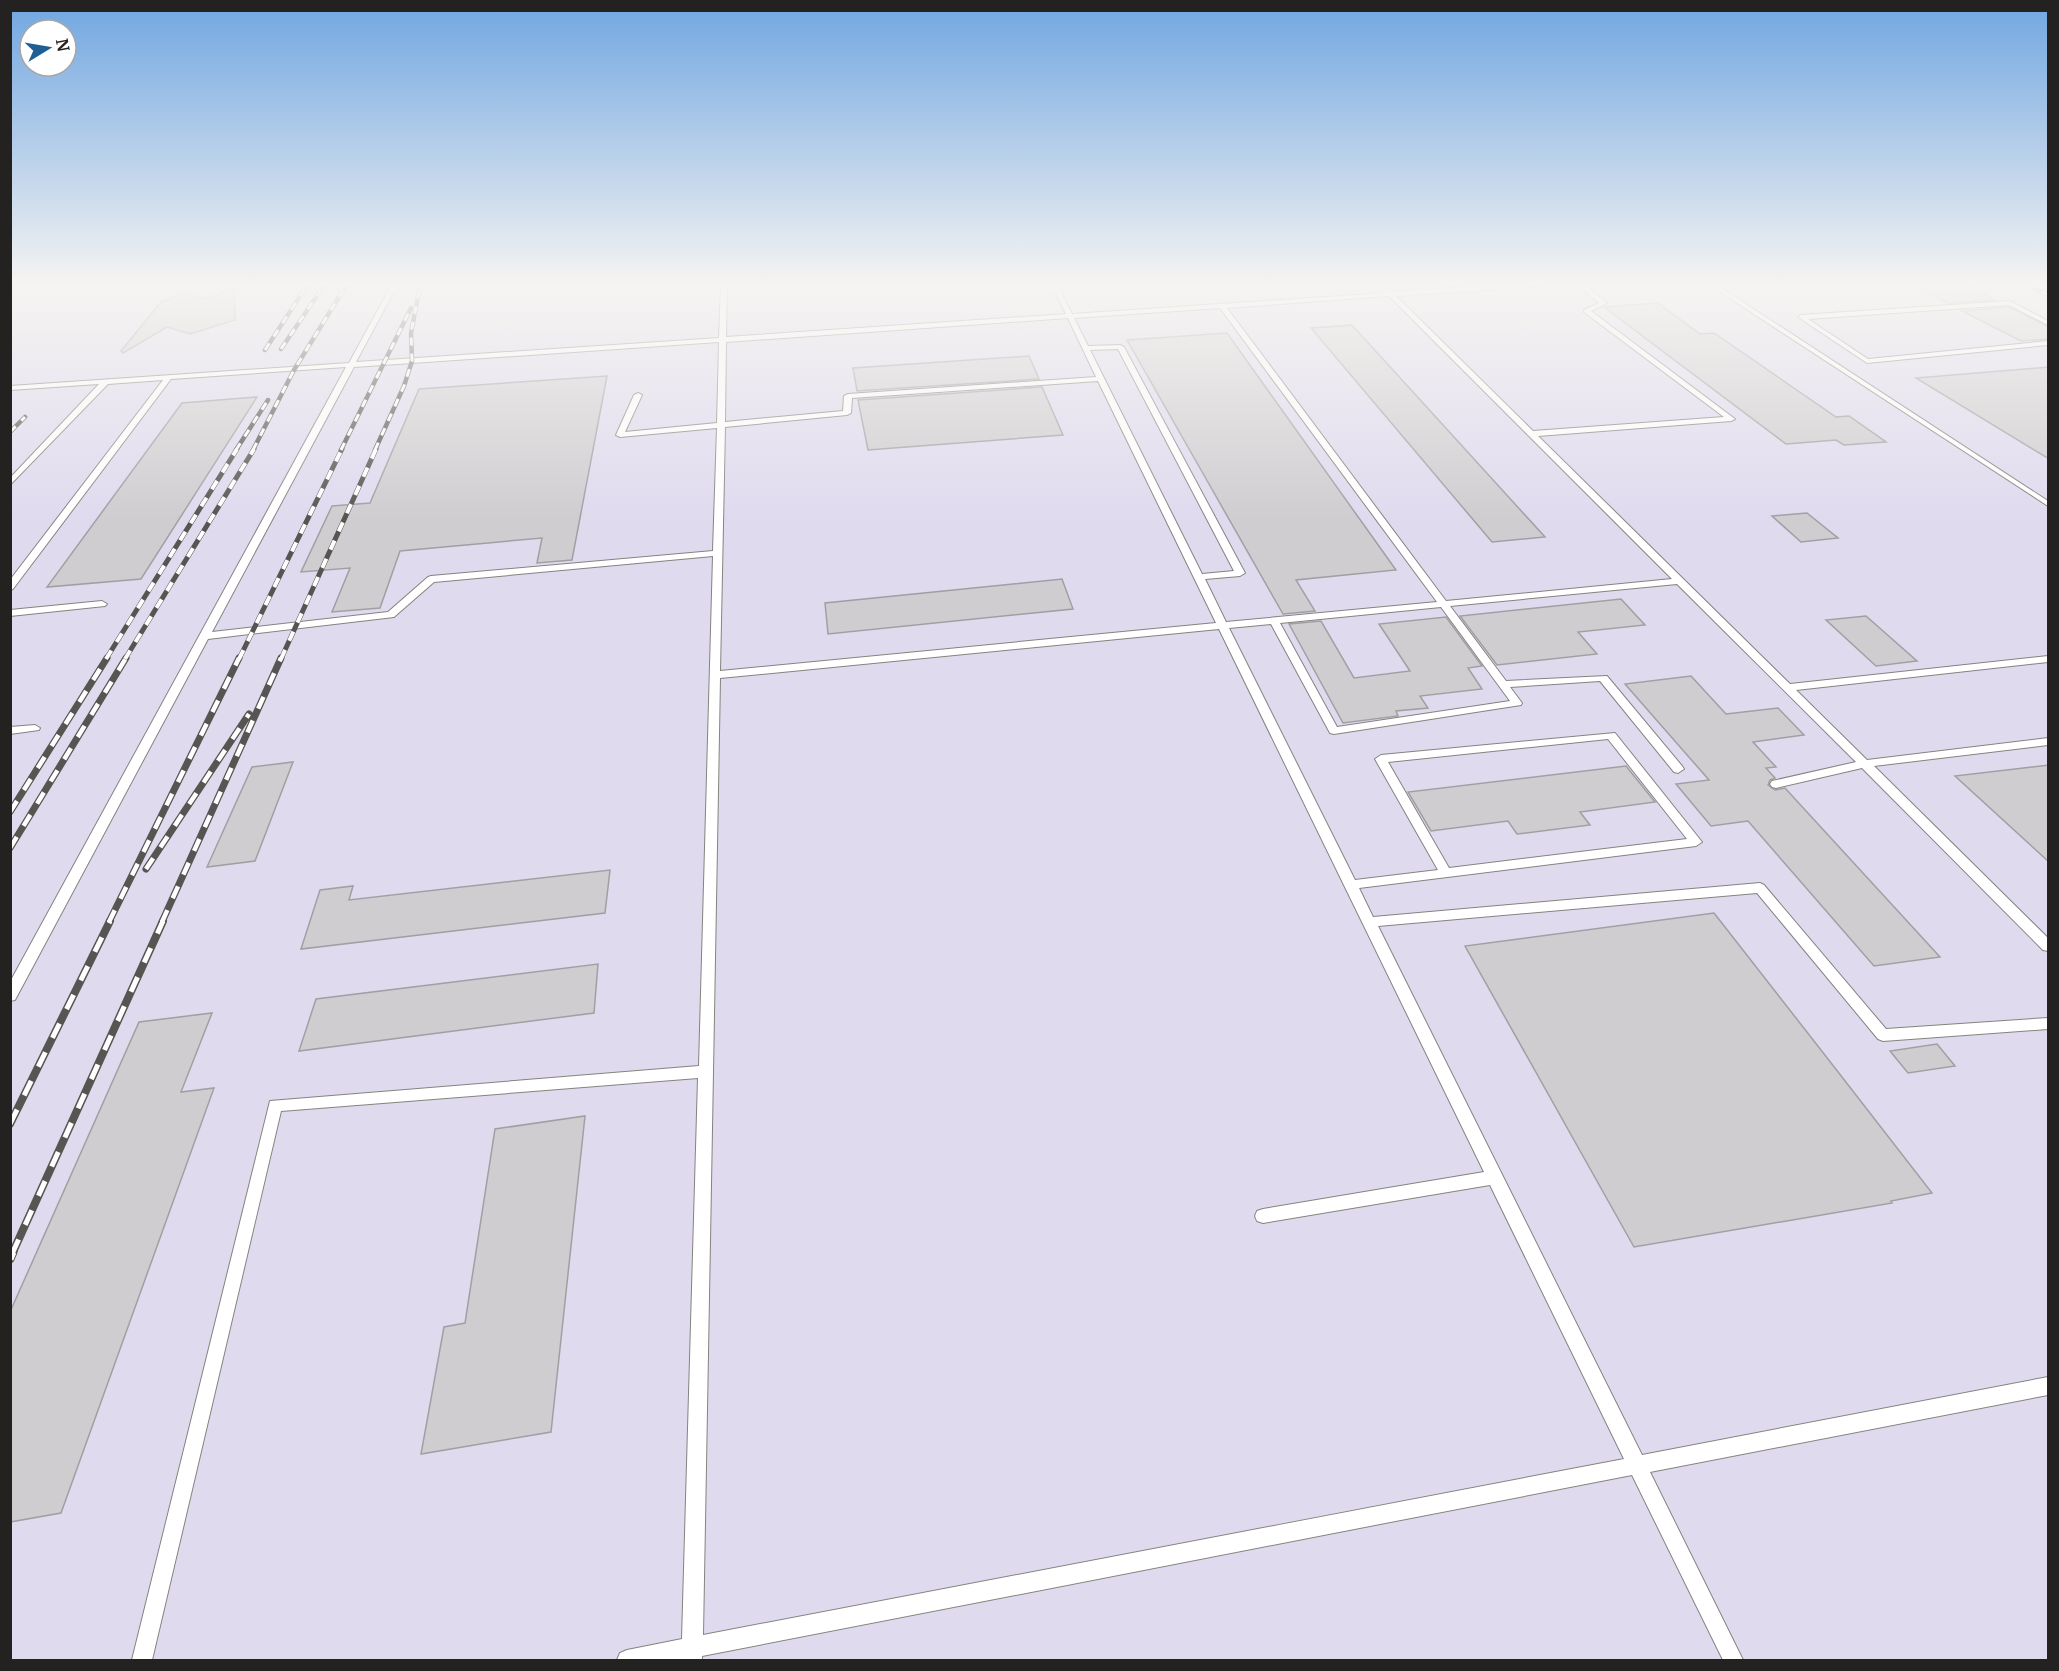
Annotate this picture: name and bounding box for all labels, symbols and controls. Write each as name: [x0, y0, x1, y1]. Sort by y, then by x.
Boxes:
north arrow: [18, 18, 78, 78]
text: N: [52, 37, 74, 54]

